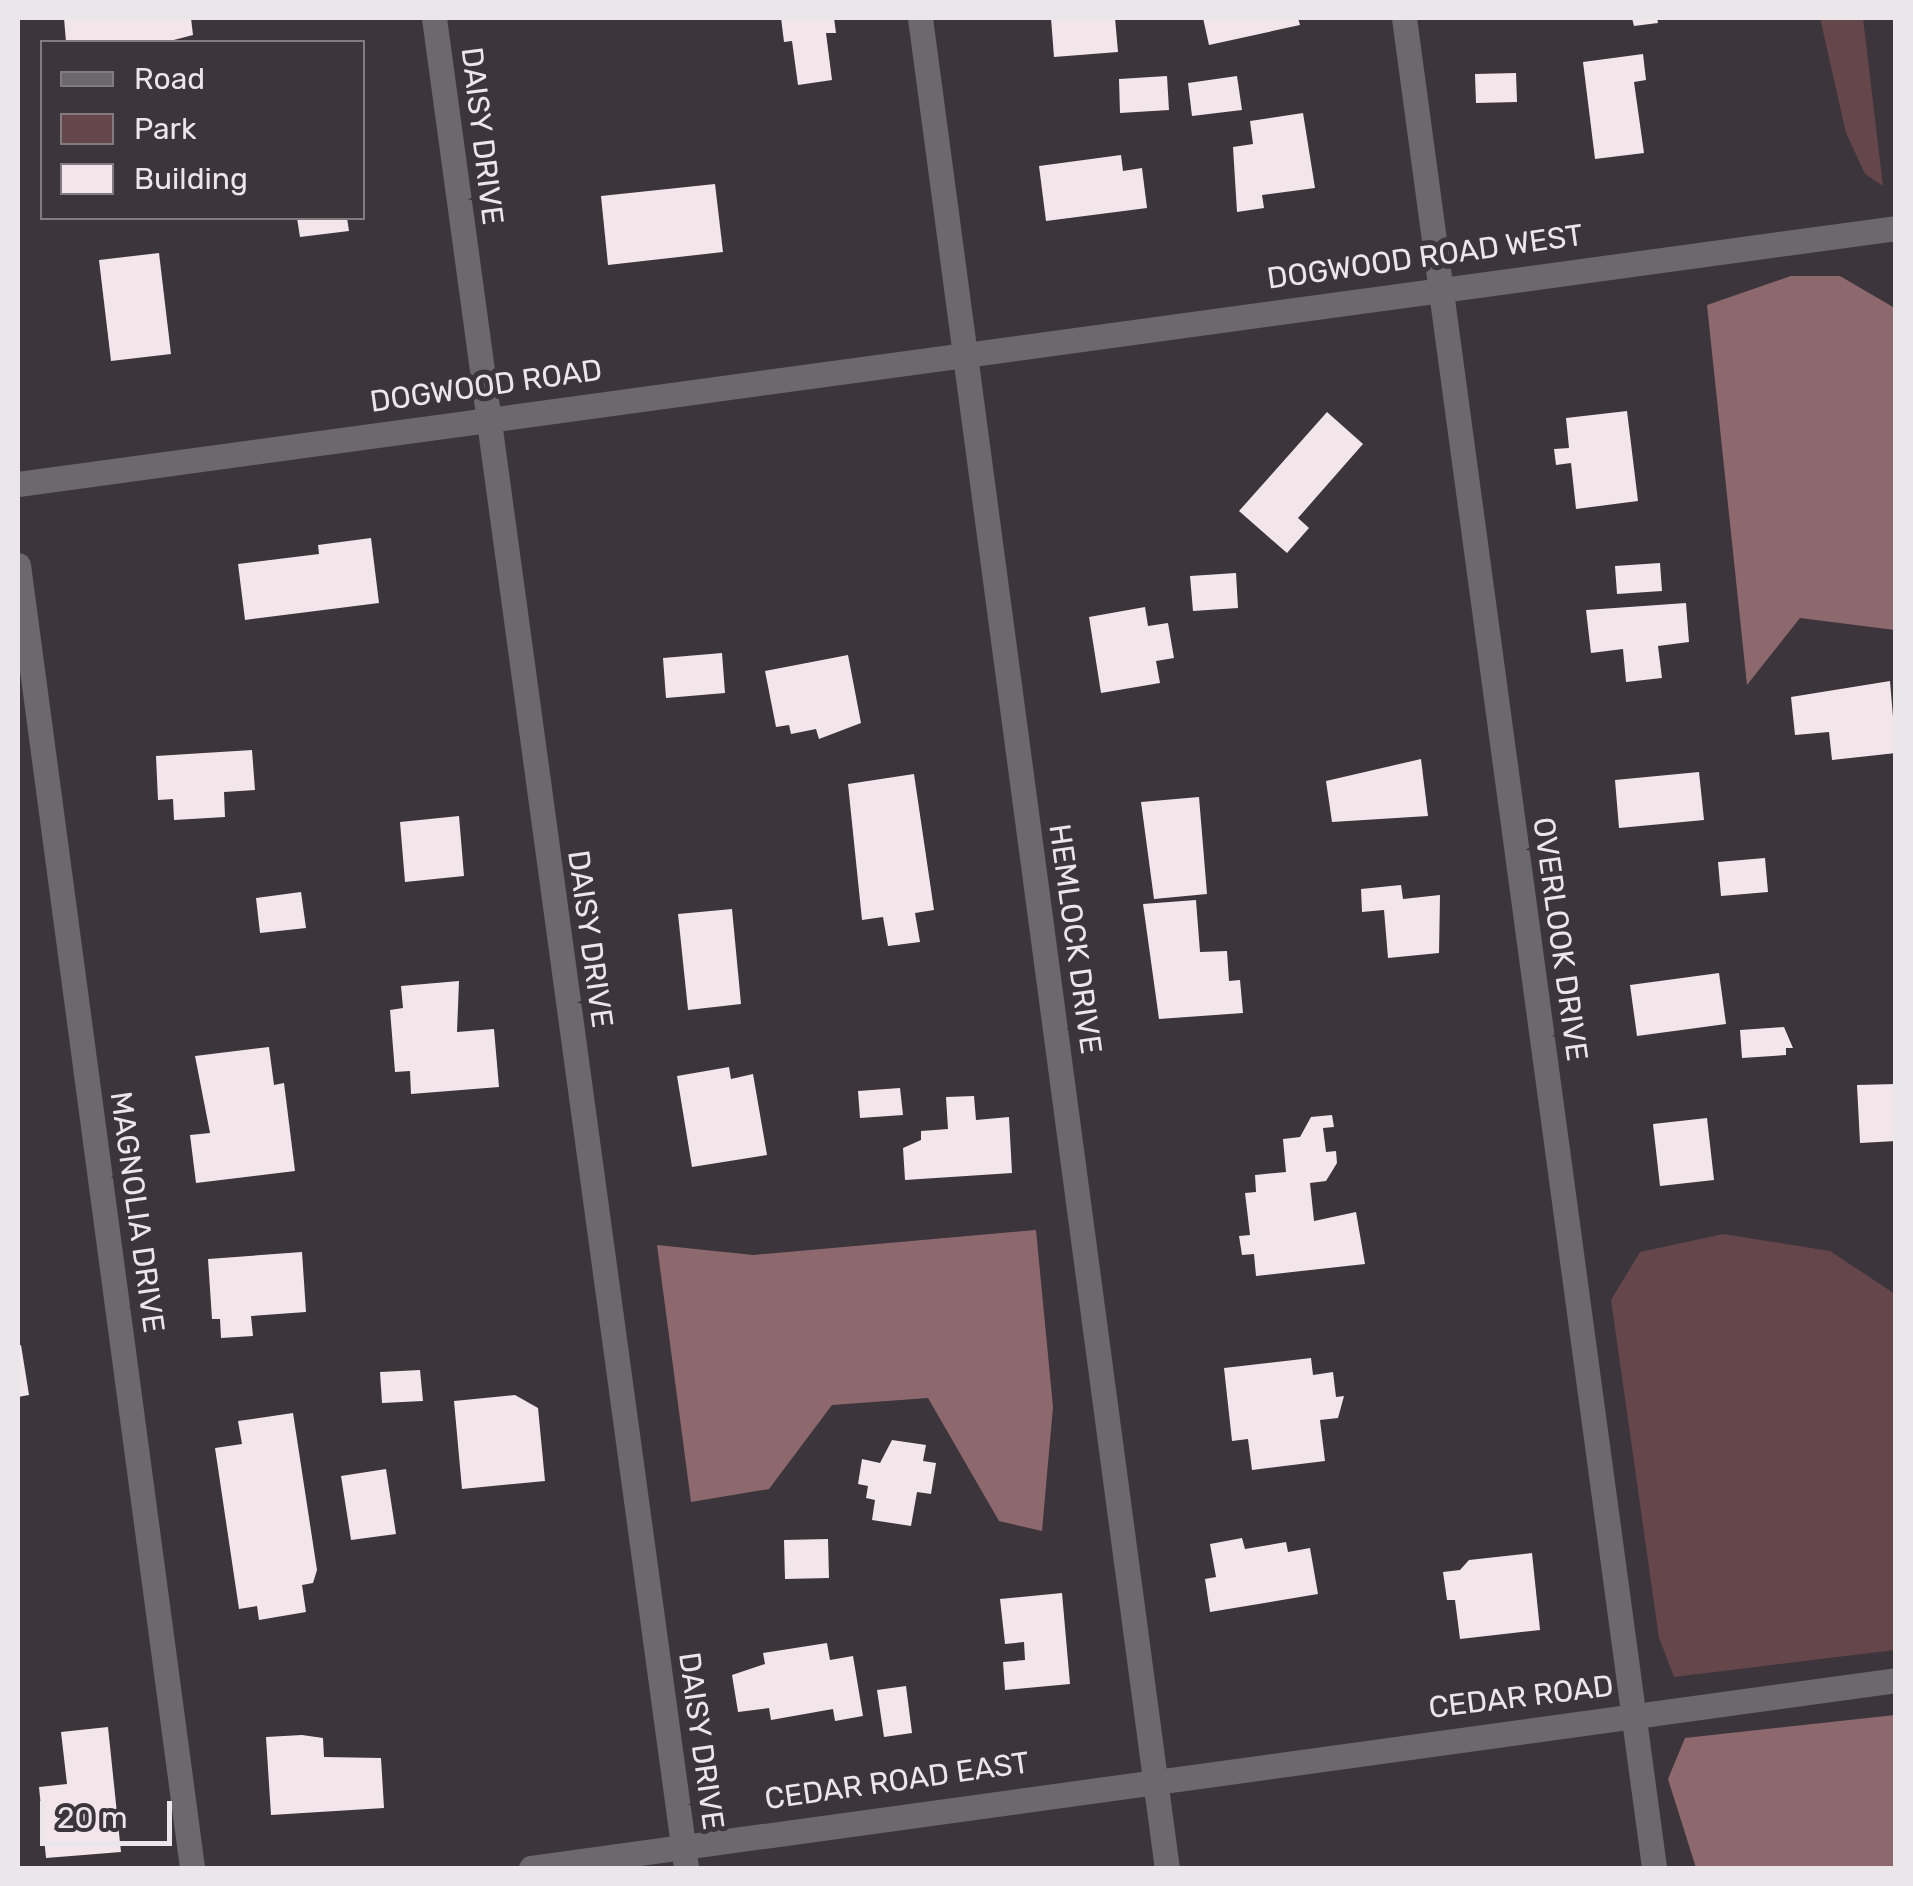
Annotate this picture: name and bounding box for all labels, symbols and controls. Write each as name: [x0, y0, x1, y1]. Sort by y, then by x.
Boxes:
legend: [40, 40, 365, 220]
street label: DAISY DRIVE: [453, 45, 511, 227]
text: Road: [134, 61, 205, 97]
text: Park: [134, 111, 196, 147]
text: Building: [134, 161, 248, 197]
street label: DOGWOOD ROAD WEST: [1264, 217, 1586, 297]
street label: DOGWOOD ROAD: [368, 352, 604, 420]
street label: OVERLOOK DRIVE: [1525, 815, 1595, 1063]
street label: HEMLOCK DRIVE: [1041, 822, 1109, 1056]
street label: DAISY DRIVE: [560, 848, 620, 1030]
street label: MAGNOLIA DRIVE: [102, 1089, 172, 1335]
street label: DAISY DRIVE: [671, 1650, 731, 1832]
street label: CEDAR ROAD: [1427, 1668, 1615, 1726]
street label: CEDAR ROAD EAST: [762, 1745, 1032, 1817]
scale bar: [45, 1781, 178, 1843]
text: 20 m: [57, 1800, 128, 1836]

